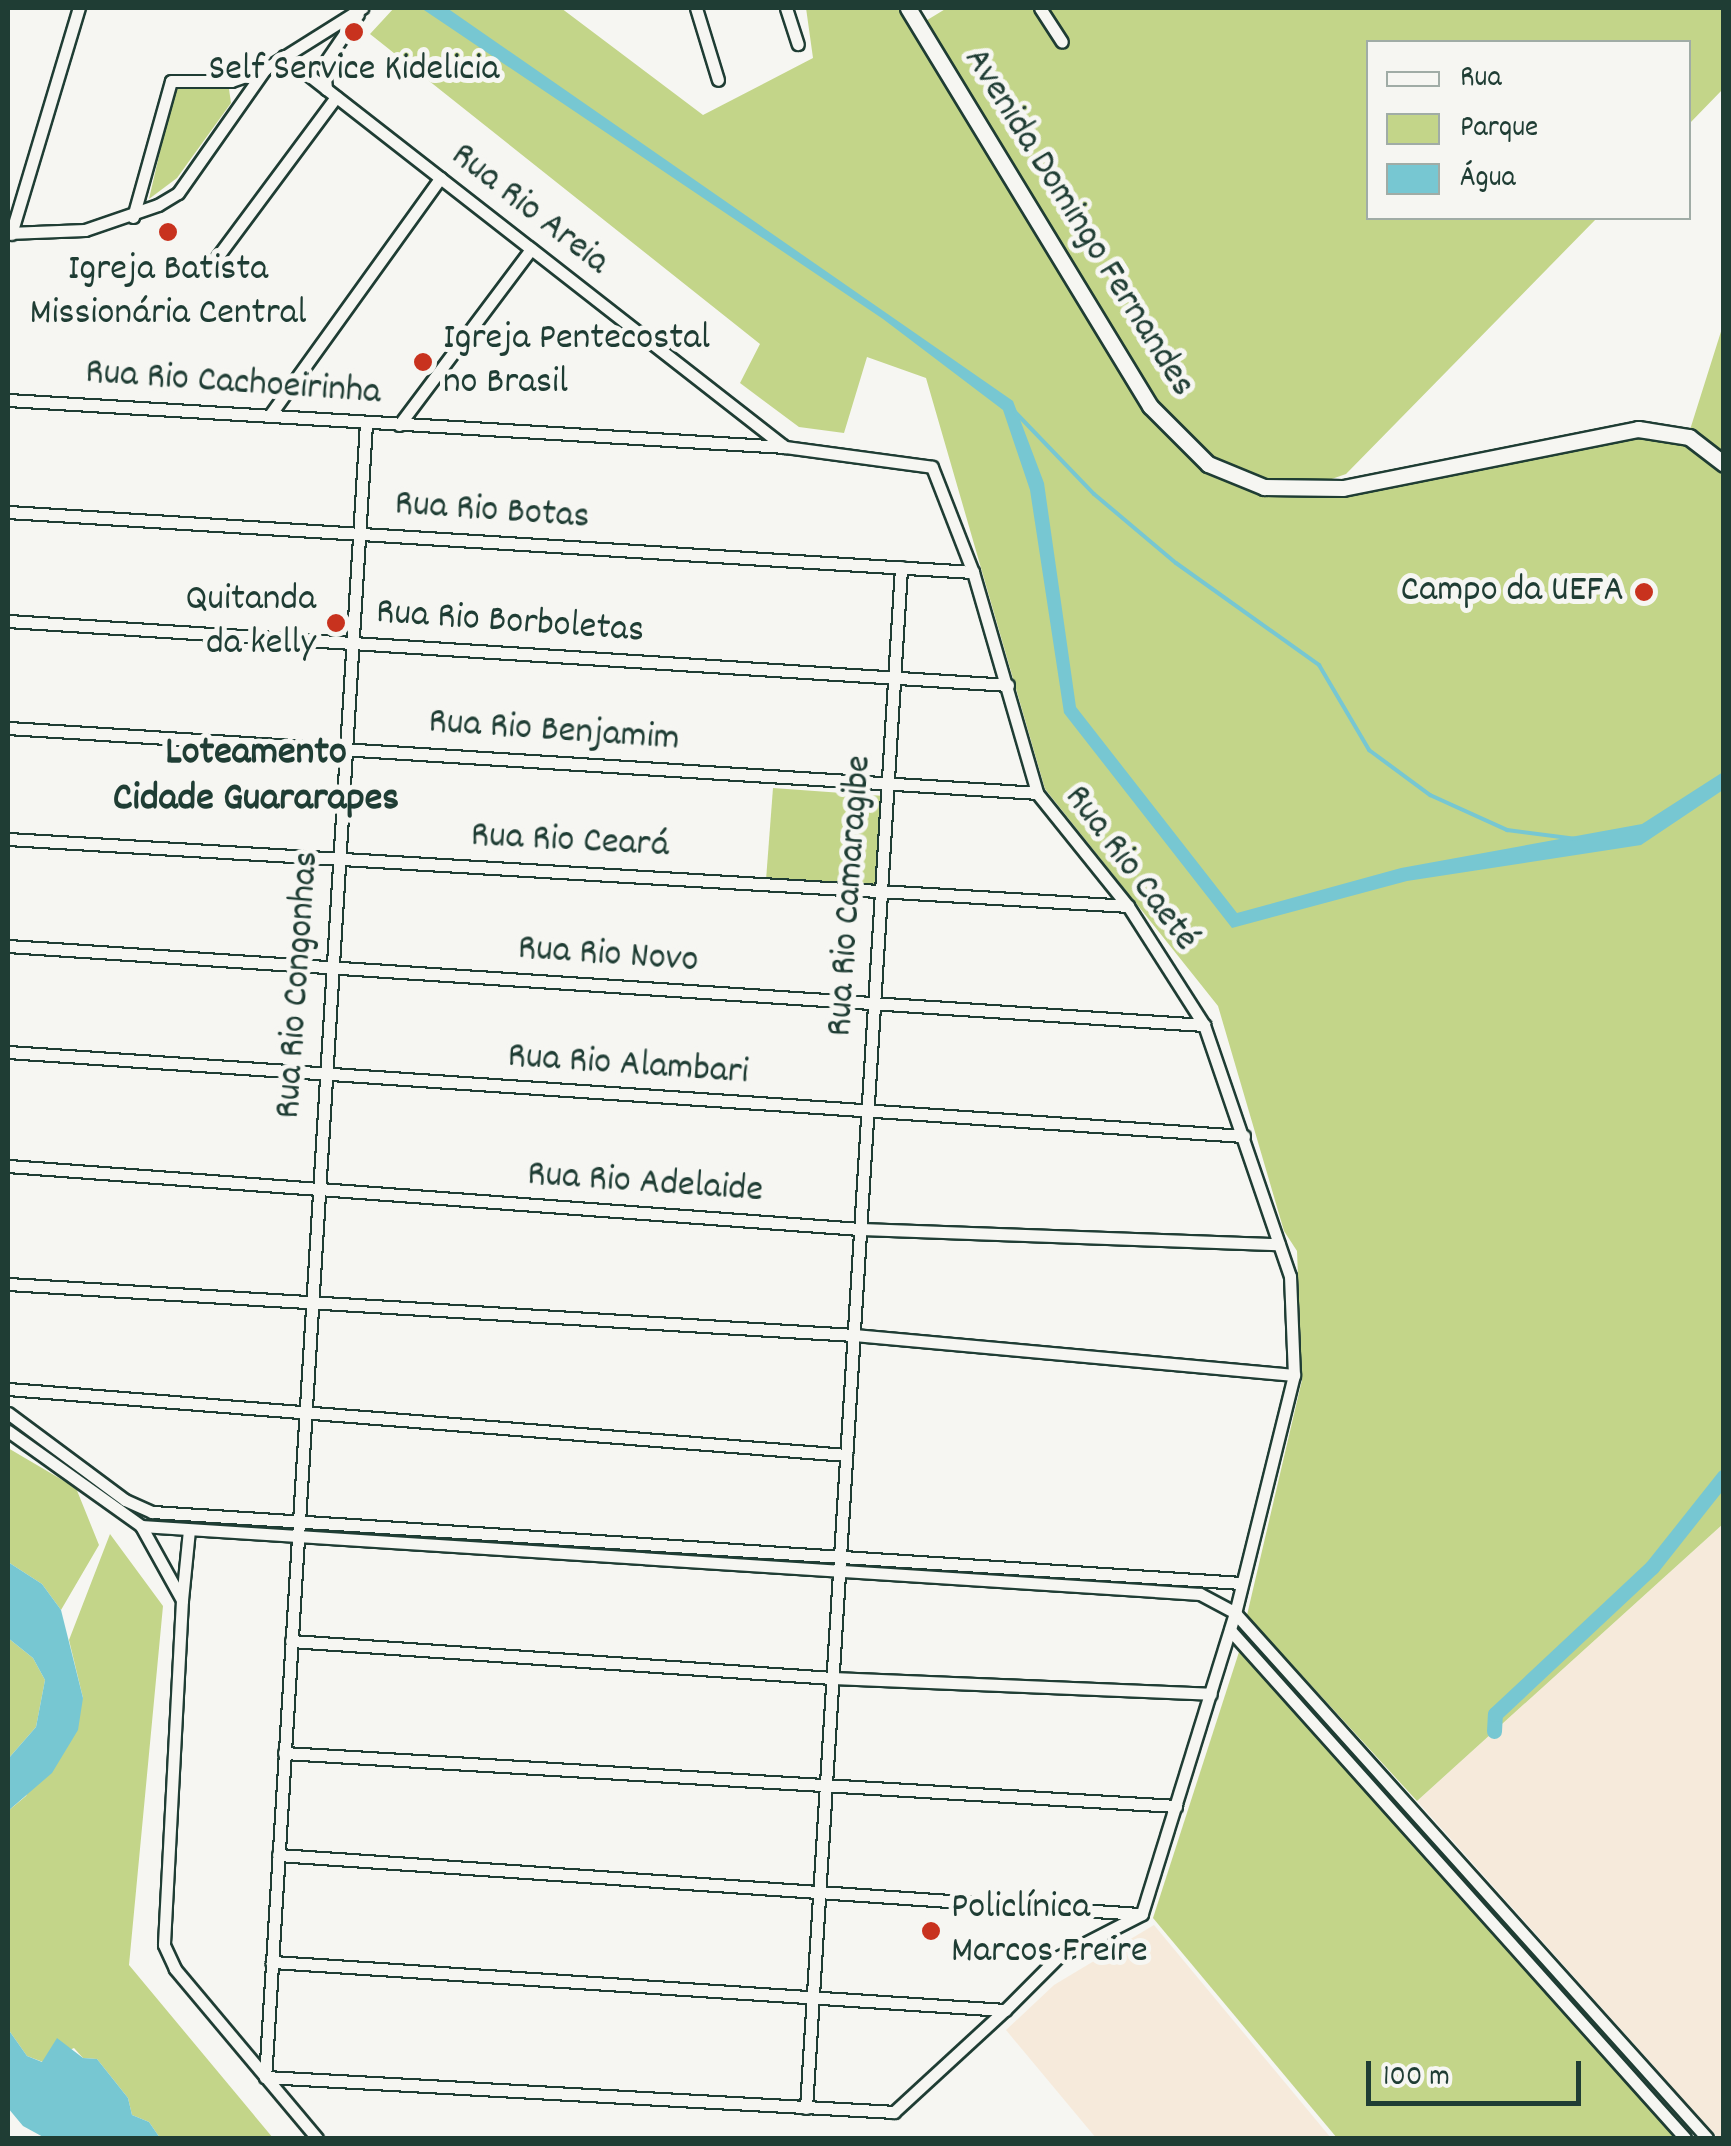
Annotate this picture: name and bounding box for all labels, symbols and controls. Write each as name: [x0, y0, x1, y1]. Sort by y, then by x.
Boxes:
marker: Self Service Kidelicia: [343, 21, 365, 43]
street label: Avenida Domingo Fernandes: [952, 40, 1204, 406]
legend: [1366, 40, 1691, 220]
place label: Self Service Kidelicia: [209, 48, 499, 94]
text: Rua: [1460, 58, 1502, 101]
text: Parque: [1460, 108, 1538, 151]
street label: Rua Rio Areia: [441, 134, 617, 286]
text: Água: [1460, 158, 1516, 201]
marker: Igreja Batista Missionária Central: [157, 221, 179, 243]
place label: Igreja Batista Missionária Central: [29, 248, 307, 338]
place label: Igreja Pentecostal no Brasil: [443, 317, 710, 406]
street label: Rua Rio Cachoeirinha: [84, 351, 382, 417]
marker: Igreja Pentecostal no Brasil: [412, 351, 434, 373]
street label: Rua Rio Botas: [393, 482, 591, 542]
place label: Campo da UEFA: [1401, 569, 1624, 615]
place label: Quitanda da kelly: [185, 578, 316, 668]
marker: Campo da UEFA: [1633, 581, 1655, 603]
street label: Rua Rio Borboletas: [375, 591, 645, 655]
marker: Quitanda da kelly: [325, 612, 347, 634]
street label: Rua Rio Benjamim: [427, 700, 681, 764]
district label: Loteamento Cidade Guararapes: [113, 731, 399, 825]
street label: Rua Rio Camaragibe: [818, 754, 884, 1038]
street label: Rua Rio Caeté: [1053, 777, 1207, 961]
street label: Rua Rio Ceará: [470, 814, 670, 870]
street label: Rua Rio Congonhas: [267, 850, 331, 1120]
street label: Rua Rio Novo: [516, 927, 700, 985]
street label: Rua Rio Alambari: [506, 1035, 750, 1097]
street label: Rua Rio Adelaide: [526, 1153, 764, 1215]
place label: Policlínica Marcos Freire: [951, 1886, 1148, 1976]
marker: Policlínica Marcos Freire: [920, 1920, 942, 1942]
scale bar: [1371, 2041, 1586, 2103]
text: 100 m: [1383, 2057, 1450, 2100]

